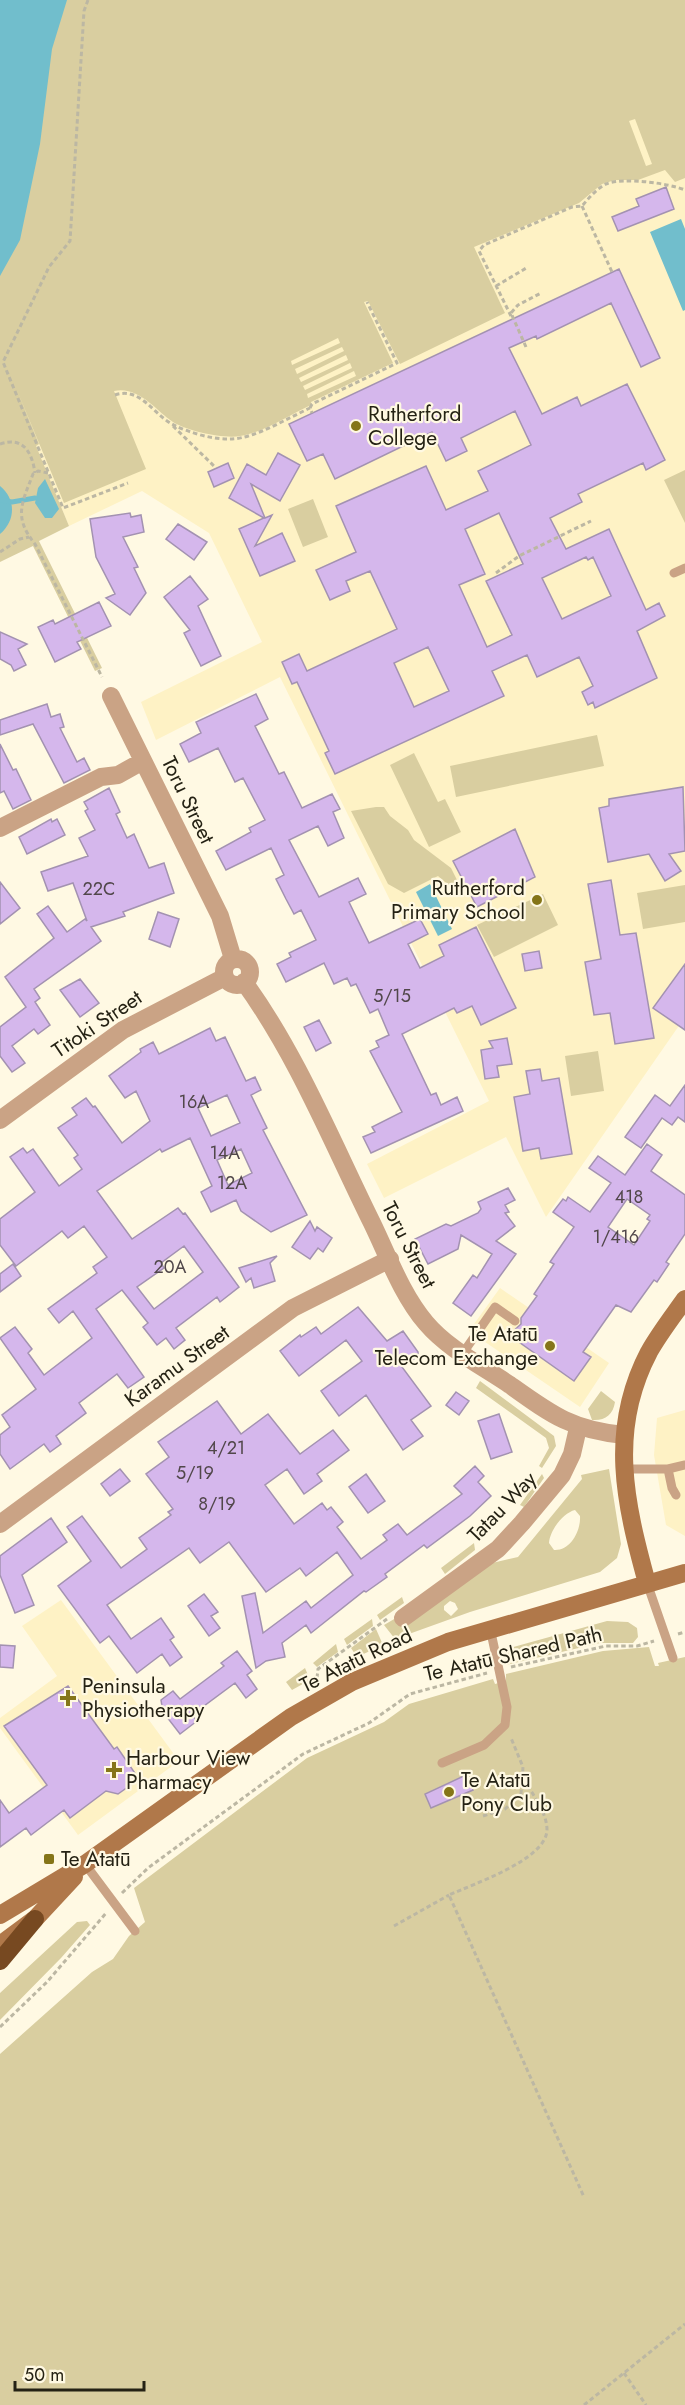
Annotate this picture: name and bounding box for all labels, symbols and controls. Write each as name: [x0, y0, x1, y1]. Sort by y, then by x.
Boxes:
place label: Rutherford College: [368, 399, 462, 453]
marker: Rutherford College: [349, 419, 363, 433]
street label: Toru Street: [154, 751, 222, 849]
place label: Rutherford Primary School: [391, 873, 525, 927]
house number: 22C: [83, 876, 115, 902]
marker: Rutherford Primary School: [530, 893, 544, 907]
street label: Titoki Street: [46, 983, 148, 1065]
house number: 5/15: [373, 983, 411, 1009]
house number: 16A: [179, 1089, 209, 1115]
house number: 14A: [210, 1140, 240, 1166]
house number: 12A: [217, 1170, 247, 1196]
house number: 418: [615, 1184, 643, 1210]
street label: Toru Street: [374, 1196, 444, 1294]
house number: 1/416: [593, 1224, 639, 1250]
house number: 20A: [154, 1254, 187, 1280]
street label: Karamu Street: [118, 1318, 236, 1414]
place label: Te Atatū Telecom Exchange: [375, 1319, 538, 1373]
marker: Te Atatū Telecom Exchange: [543, 1339, 557, 1353]
house number: 4/21: [207, 1435, 245, 1461]
house number: 5/19: [176, 1460, 214, 1486]
street label: Tatau Way: [461, 1464, 544, 1549]
house number: 8/19: [198, 1491, 236, 1517]
street label: Te Atatū Shared Path: [421, 1619, 605, 1689]
street label: Te Atatū Road: [295, 1620, 417, 1700]
place label: Peninsula Physiotherapy: [82, 1671, 205, 1725]
marker: Peninsula Physiotherapy: [59, 1689, 77, 1707]
place label: Harbour View Pharmacy: [126, 1743, 251, 1797]
marker: Harbour View Pharmacy: [107, 1763, 121, 1777]
place label: Te Atatū Pony Club: [461, 1765, 552, 1819]
marker: Te Atatū Pony Club: [442, 1785, 456, 1799]
place label: Te Atatū: [61, 1844, 131, 1874]
marker: Te Atatū: [42, 1852, 56, 1866]
scale bar: [15, 2354, 144, 2392]
text: 50 m: [24, 2362, 64, 2388]

